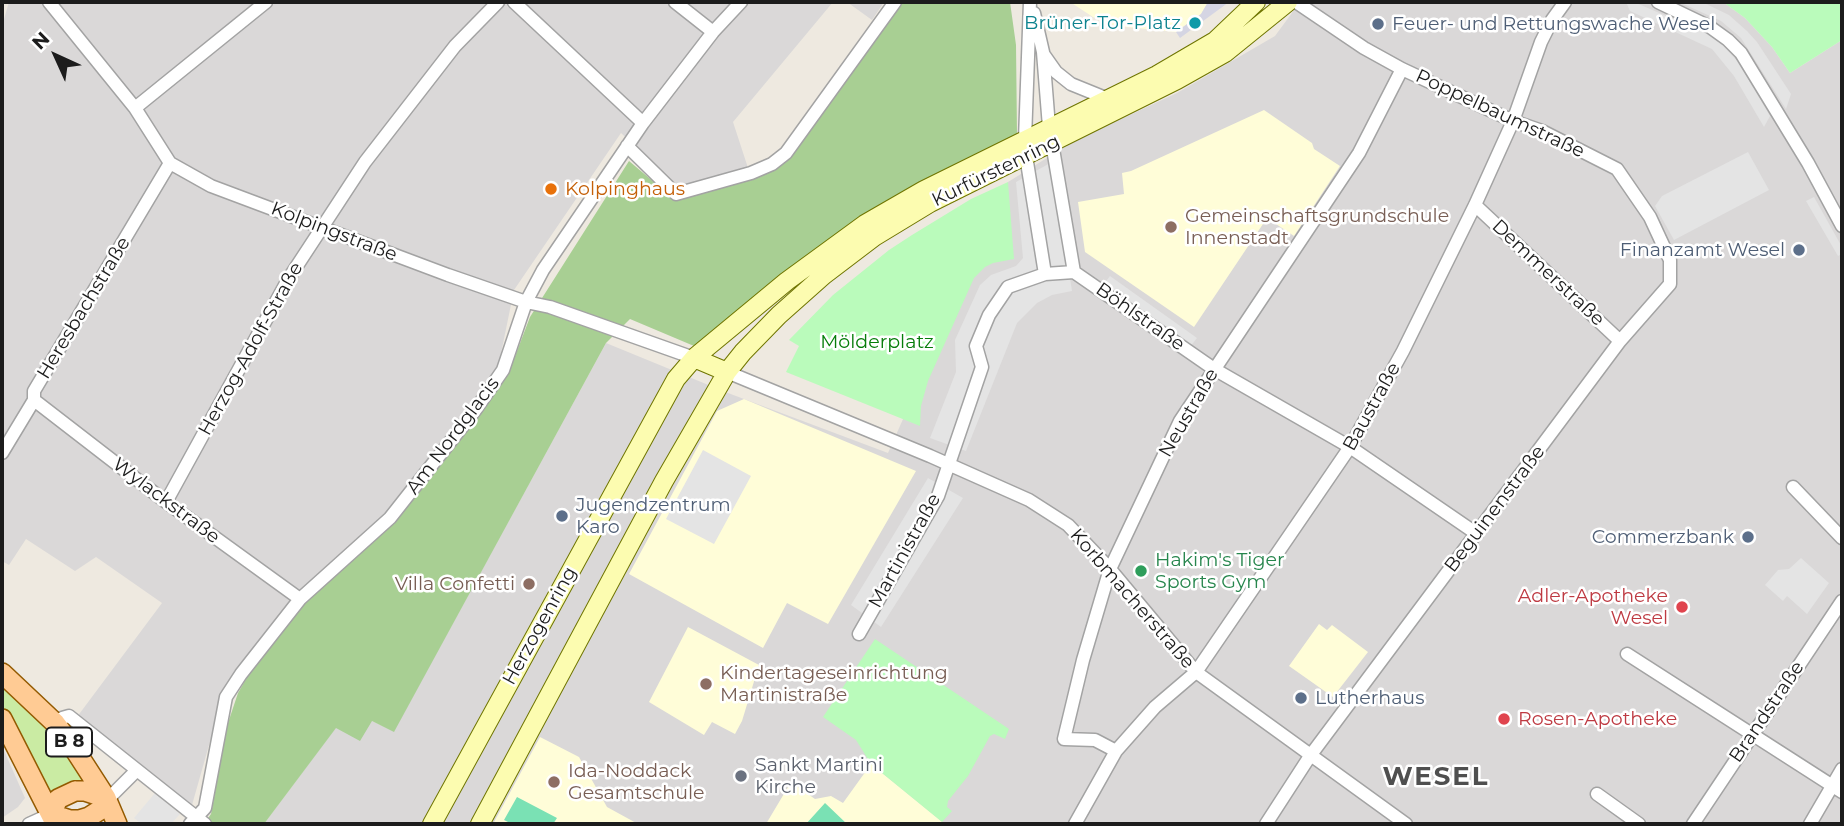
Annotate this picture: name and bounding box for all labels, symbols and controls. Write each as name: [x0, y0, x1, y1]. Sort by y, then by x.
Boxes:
place label: Brüner-Tor-Platz: [1024, 12, 1181, 34]
place label: Feuer- und Rettungswache Wesel: [1392, 13, 1715, 35]
marker: Brüner-Tor-Platz: [1187, 15, 1203, 31]
marker: Feuer- und Rettungswache Wesel: [1370, 16, 1386, 32]
north arrow: [21, 21, 91, 91]
text: N: [27, 27, 54, 54]
street label: Poppelbaumstraße: [1412, 65, 1588, 163]
street label: Kurfürstenring: [928, 130, 1064, 212]
place label: Kolpinghaus: [565, 178, 685, 200]
marker: Kolpinghaus: [543, 181, 559, 197]
street label: Kolpingstraße: [268, 198, 400, 266]
place label: Gemeinschaftsgrundschule Innenstadt: [1185, 205, 1449, 249]
street label: Demmerstraße: [1487, 215, 1609, 331]
marker: Gemeinschaftsgrundschule Innenstadt: [1163, 219, 1179, 235]
street label: Heresbachstraße: [33, 233, 135, 383]
place label: Finanzamt Wesel: [1620, 239, 1785, 261]
marker: Finanzamt Wesel: [1791, 242, 1807, 258]
street label: Herzog-Adolf-Straße: [194, 259, 308, 439]
street label: Böhlstraße: [1091, 278, 1189, 356]
park label: Mölderplatz: [820, 331, 934, 353]
street label: Baustraße: [1338, 359, 1406, 455]
street label: Neustraße: [1154, 364, 1224, 462]
street label: Am Nordglacis: [402, 373, 504, 499]
street label: Beguinenstraße: [1440, 441, 1550, 577]
street label: Wylackstraße: [108, 453, 224, 549]
street label: Martinistraße: [864, 490, 946, 612]
place label: Jugendzentrum Karo: [576, 494, 731, 538]
marker: Jugendzentrum Karo: [554, 508, 570, 524]
street label: Korbmacherstraße: [1065, 524, 1199, 674]
place label: Commerzbank: [1592, 526, 1734, 548]
marker: Commerzbank: [1740, 529, 1756, 545]
place label: Hakim's Tiger Sports Gym: [1155, 549, 1285, 593]
street label: Herzogenring: [498, 563, 582, 689]
marker: Hakim's Tiger Sports Gym: [1133, 563, 1149, 579]
place label: Villa Confetti: [395, 573, 515, 595]
marker: Villa Confetti: [521, 576, 537, 592]
place label: Adler-Apotheke Wesel: [1518, 585, 1668, 629]
marker: Adler-Apotheke Wesel: [1674, 599, 1690, 615]
street label: Brandstraße: [1725, 657, 1809, 767]
place label: Kindertageseinrichtung Martinistraße: [720, 662, 948, 706]
marker: Kindertageseinrichtung Martinistraße: [698, 676, 714, 692]
place label: Lutherhaus: [1315, 687, 1424, 709]
marker: Lutherhaus: [1293, 690, 1309, 706]
place label: Rosen-Apotheke: [1518, 708, 1677, 730]
marker: Rosen-Apotheke: [1496, 711, 1512, 727]
road number: B 8: [46, 728, 92, 756]
place label: Sankt Martini Kirche: [755, 754, 883, 798]
place label: Ida-Noddack Gesamtschule: [568, 760, 705, 804]
district label: WESEL: [1383, 761, 1489, 793]
marker: Sankt Martini Kirche: [733, 768, 749, 784]
marker: Ida-Noddack Gesamtschule: [546, 774, 562, 790]

